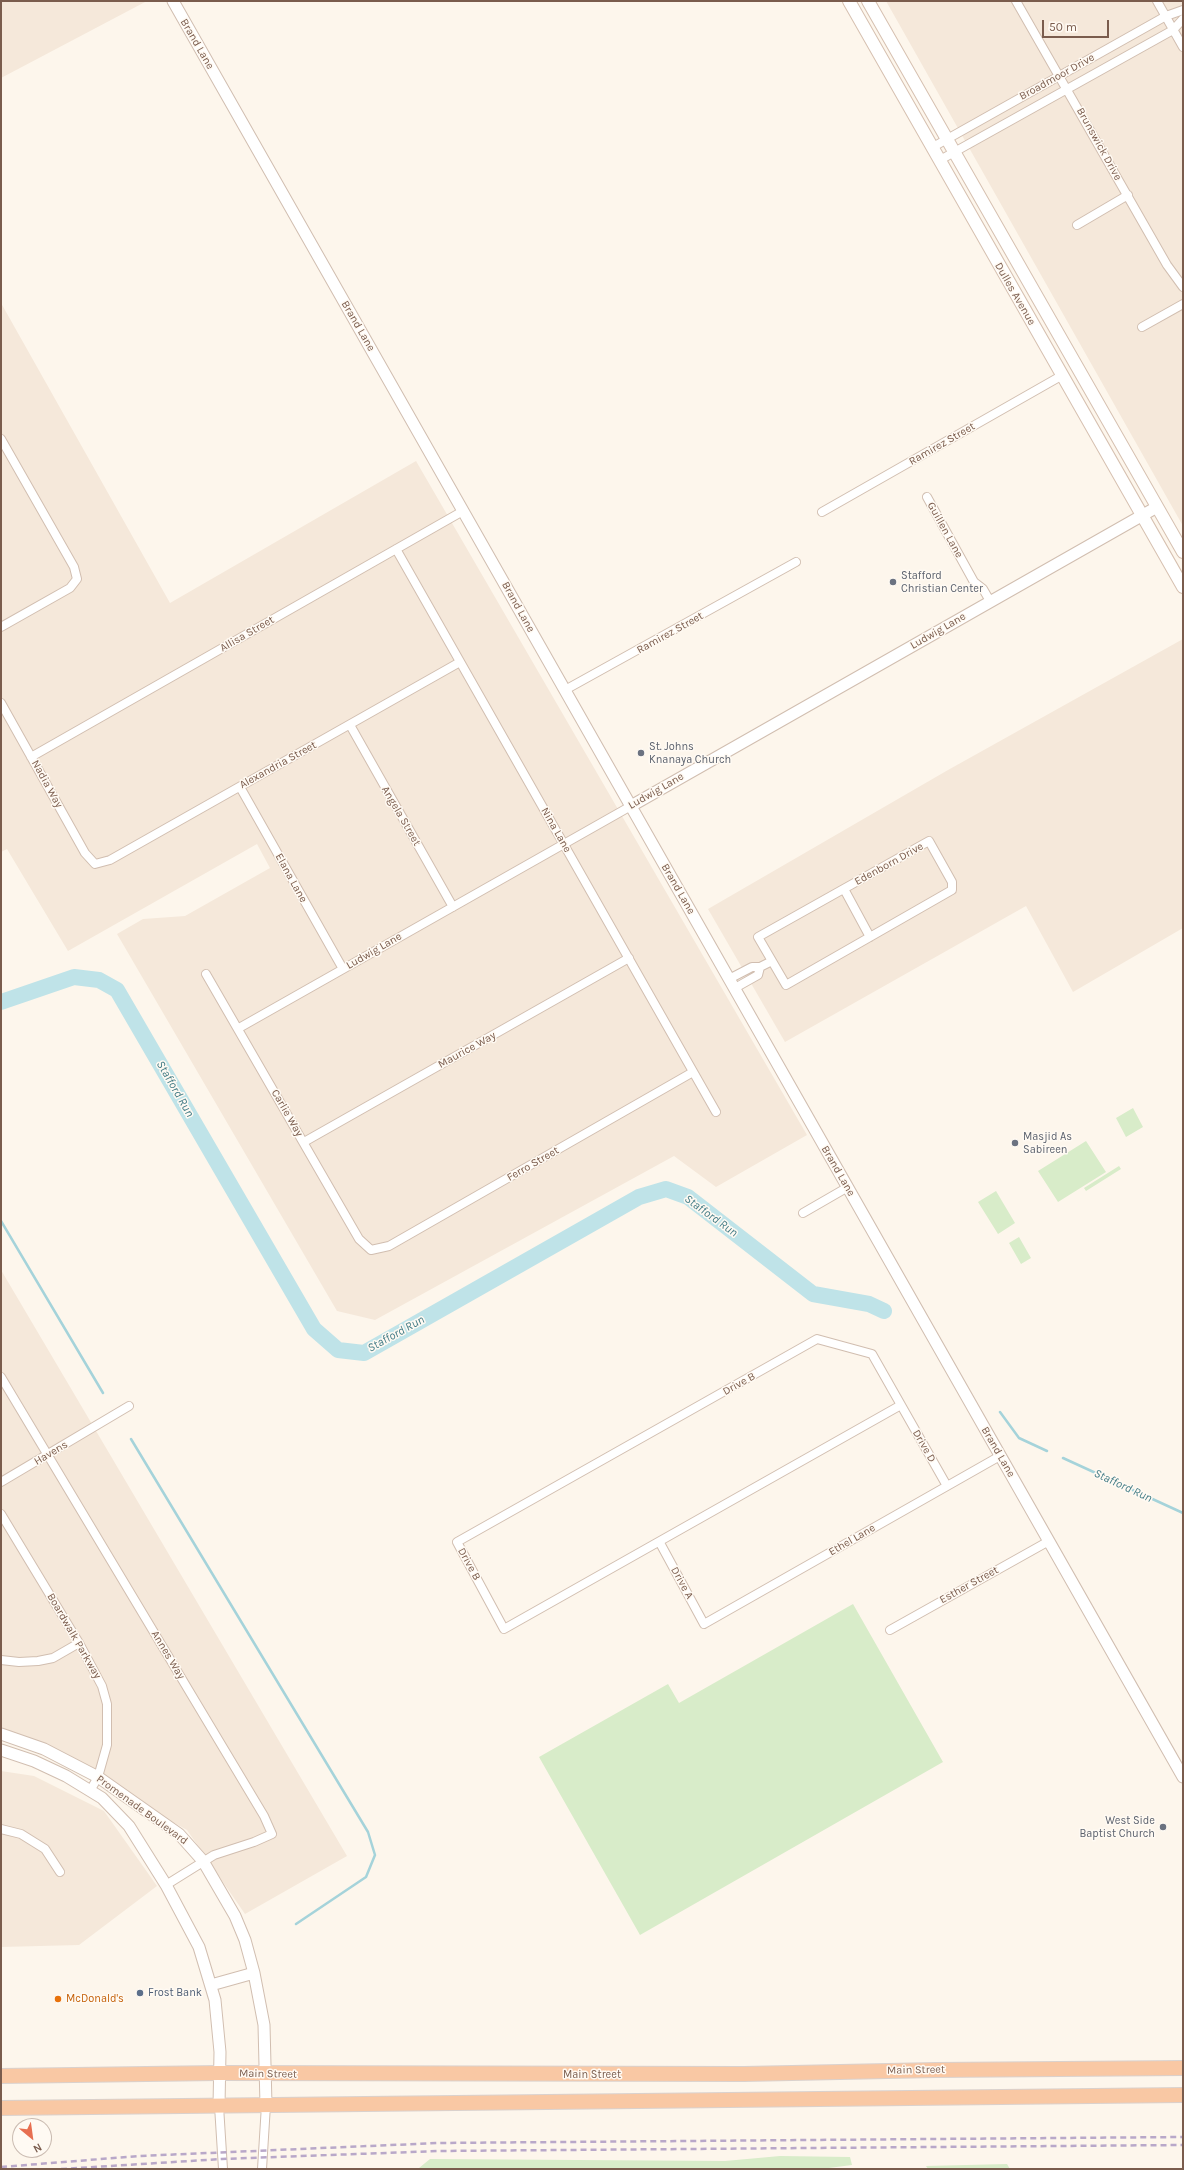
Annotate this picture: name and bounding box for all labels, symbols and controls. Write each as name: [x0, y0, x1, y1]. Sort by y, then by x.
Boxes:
scale bar: [1044, 12, 1111, 38]
street label: Brand Lane: [177, 16, 217, 72]
text: 50 m: [1049, 20, 1077, 34]
street label: Broadmoor Drive: [1017, 51, 1097, 103]
street label: Brunswick Drive: [1074, 105, 1124, 183]
street label: Dulles Avenue: [992, 260, 1038, 328]
street label: Brand Lane: [338, 298, 378, 354]
street label: Ramirez Street: [907, 420, 977, 468]
street label: Guillen Lane: [924, 500, 966, 560]
place label: Stafford Christian Center: [901, 569, 983, 595]
marker: Stafford Christian Center: [888, 577, 898, 587]
street label: Brand Lane: [499, 579, 537, 635]
street label: Ramirez Street: [634, 609, 706, 657]
street label: Ludwig Lane: [908, 610, 968, 652]
street label: Allisa Street: [218, 613, 276, 655]
street label: Alexandria Street: [237, 738, 319, 792]
place label: St. Johns Knanaya Church: [649, 740, 731, 766]
marker: St. Johns Knanaya Church: [636, 748, 646, 758]
street label: Nadia Way: [28, 758, 66, 810]
street label: Ludwig Lane: [626, 770, 686, 812]
street label: Angela Street: [379, 784, 423, 848]
street label: Nina Lane: [538, 805, 574, 855]
street label: Edenborn Drive: [852, 840, 926, 888]
street label: Elana Lane: [272, 851, 310, 905]
street label: Brand Lane: [658, 861, 698, 917]
street label: Ludwig Lane: [344, 930, 404, 972]
street label: Maurice Way: [436, 1029, 498, 1071]
water label: Stafford Run: [153, 1058, 197, 1120]
street label: Carlie Way: [268, 1087, 306, 1139]
place label: Masjid As Sabireen: [1023, 1130, 1072, 1156]
marker: Masjid As Sabireen: [1010, 1138, 1020, 1148]
street label: Brand Lane: [818, 1143, 858, 1199]
street label: Ferro Street: [505, 1144, 561, 1184]
water label: Stafford Run: [681, 1192, 741, 1240]
water label: Stafford Run: [365, 1312, 427, 1356]
street label: Drive B: [720, 1370, 758, 1398]
street label: Brand Lane: [978, 1424, 1018, 1480]
street label: Drive D: [909, 1427, 939, 1465]
street label: Havens: [32, 1438, 70, 1468]
water label: Stafford Run: [1092, 1466, 1154, 1506]
street label: Ethel Lane: [826, 1521, 878, 1559]
street label: Drive B: [455, 1545, 483, 1583]
street label: Esther Street: [937, 1563, 1001, 1607]
street label: Drive A: [668, 1565, 696, 1601]
street label: Boardwalk Parkway: [44, 1591, 104, 1681]
street label: Annes Way: [148, 1628, 188, 1682]
street label: Promenade Boulevard: [94, 1772, 190, 1848]
place label: West Side Baptist Church: [1079, 1814, 1155, 1840]
marker: West Side Baptist Church: [1158, 1822, 1168, 1832]
place label: Frost Bank: [148, 1986, 202, 2000]
marker: Frost Bank: [135, 1988, 145, 1998]
place label: McDonald's: [66, 1992, 124, 2006]
marker: McDonald's: [53, 1994, 63, 2004]
street label: Main Street: [887, 2063, 945, 2077]
street label: Main Street: [239, 2067, 297, 2081]
street label: Main Street: [563, 2068, 621, 2082]
north arrow: [12, 2118, 52, 2158]
text: N: [31, 2140, 44, 2156]

